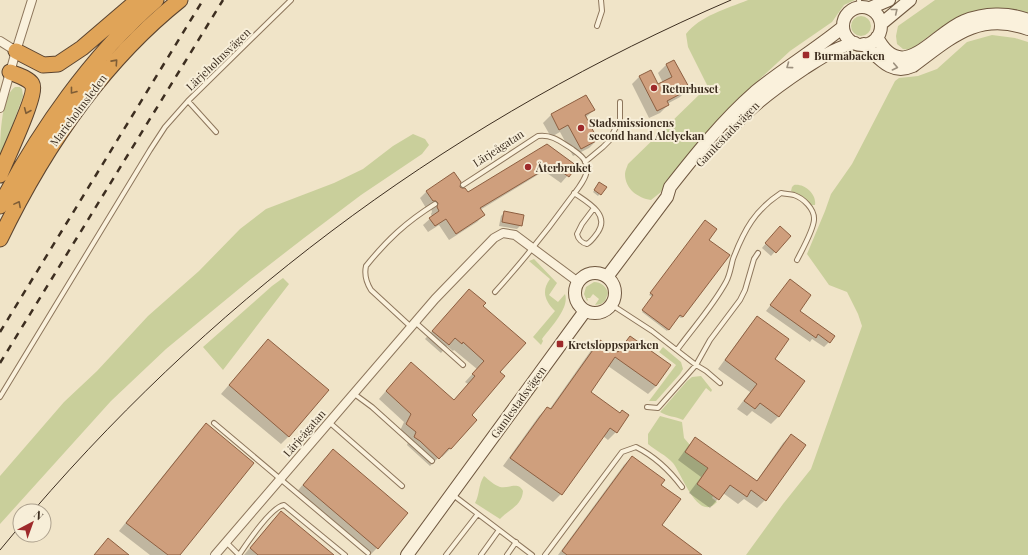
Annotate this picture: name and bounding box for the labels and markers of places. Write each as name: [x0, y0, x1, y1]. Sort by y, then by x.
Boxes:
place label: Burmabacken: [814, 48, 885, 63]
marker: Burmabacken: [801, 50, 811, 60]
place label: Returhuset: [662, 81, 719, 96]
marker: Returhuset: [649, 83, 659, 93]
place label: Stadsmissionens second hand Alelyckan: [589, 115, 705, 143]
marker: Stadsmissionens second hand Alelyckan: [576, 123, 586, 133]
place label: Återbruket: [535, 160, 592, 175]
marker: Återbruket: [523, 162, 533, 172]
place label: Kretsloppsparken: [568, 337, 659, 352]
marker: Kretsloppsparken: [555, 339, 565, 349]

